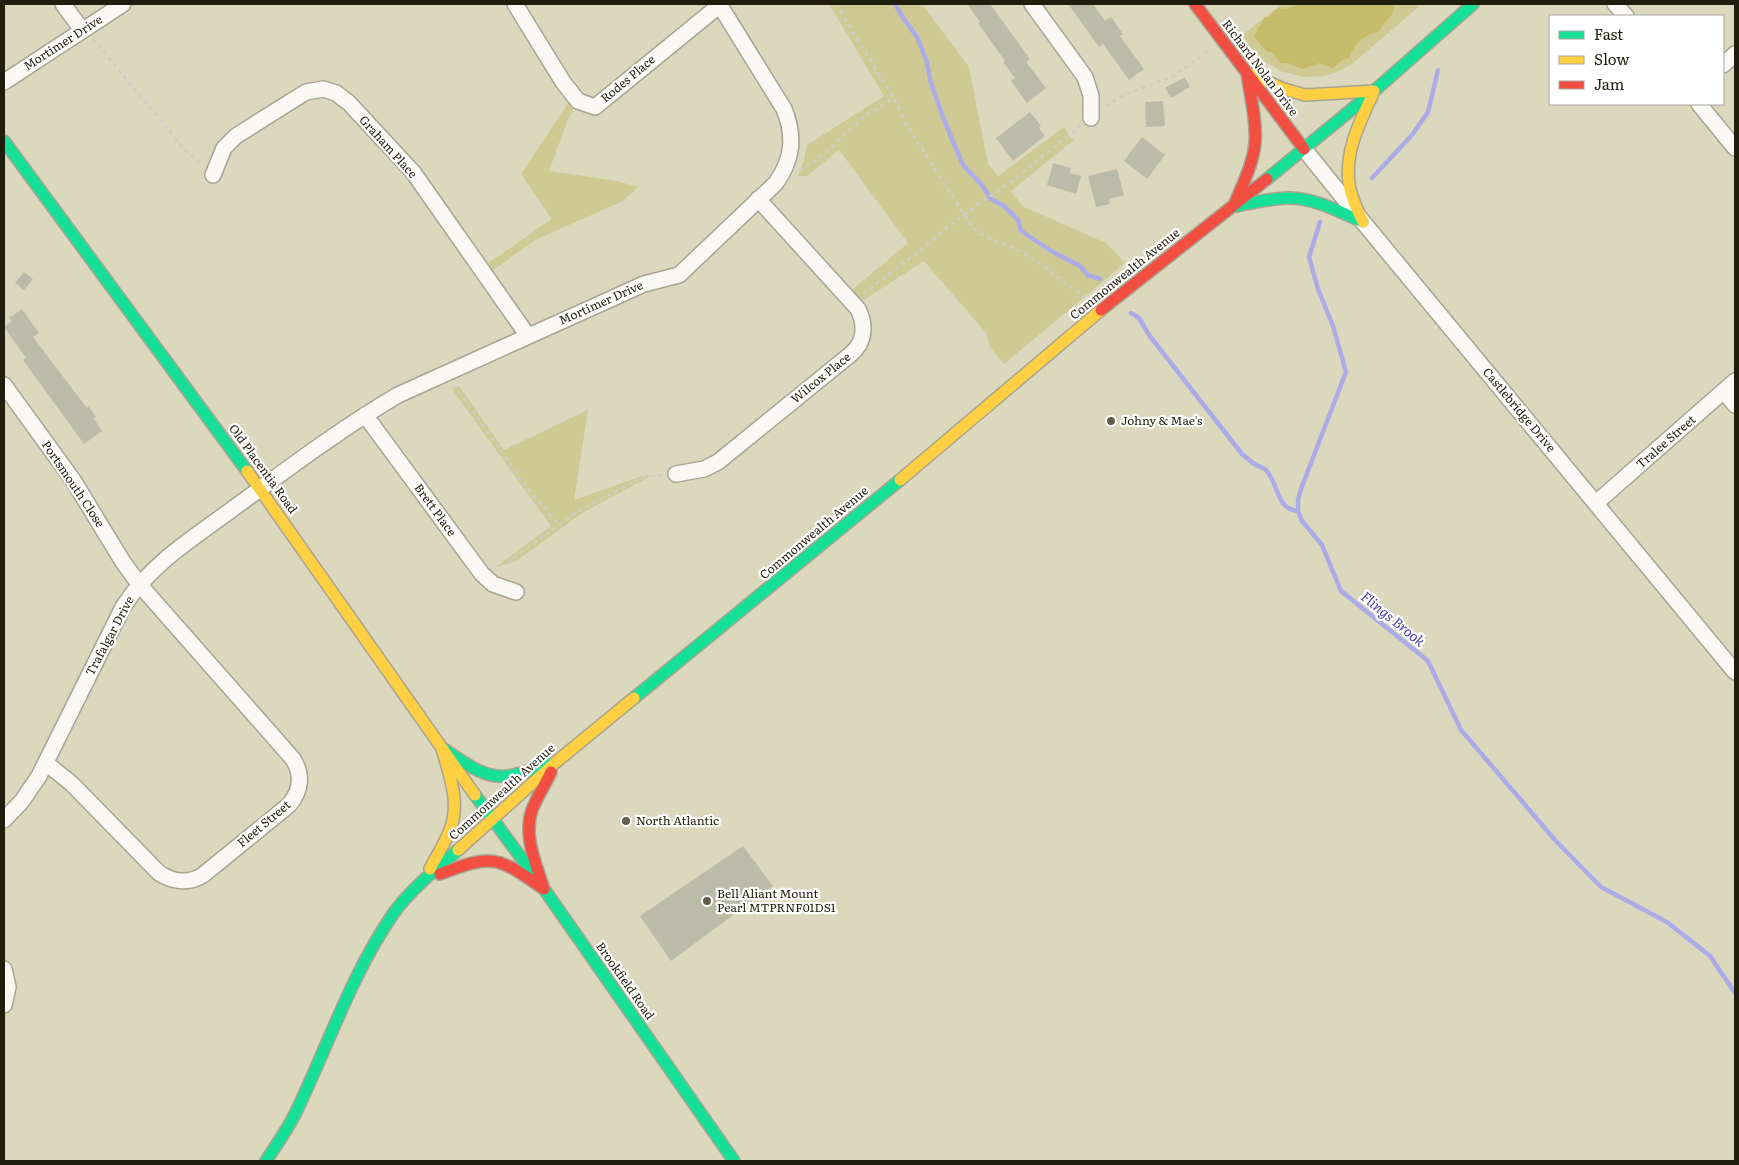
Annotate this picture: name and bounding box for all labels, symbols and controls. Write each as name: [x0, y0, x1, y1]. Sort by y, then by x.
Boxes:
street label: Mortimer Drive: [20, 10, 105, 74]
street label: Richard Nolan Drive: [1218, 15, 1303, 119]
legend: [1549, 15, 1724, 105]
text: Fast: [1594, 22, 1623, 45]
text: Slow: [1594, 47, 1629, 70]
street label: Rodes Place: [596, 50, 659, 106]
text: Jam: [1594, 72, 1625, 95]
street label: Graham Place: [356, 111, 422, 182]
street label: Commonwealth Avenue: [1066, 223, 1183, 323]
street label: Mortimer Drive: [556, 275, 646, 329]
street label: Wilcox Place: [787, 347, 854, 407]
street label: Castlebridge Drive: [1479, 363, 1561, 455]
street label: Tralee Street: [1632, 410, 1699, 472]
place label: Johny & Mae's: [1121, 411, 1203, 429]
marker: Johny & Mae's: [1105, 415, 1117, 427]
street label: Old Placentia Road: [225, 420, 303, 517]
street label: Portsmouth Close: [38, 436, 110, 531]
street label: Brett Place: [410, 479, 461, 540]
street label: Commonwealth Avenue: [755, 481, 872, 583]
water label: Flings Brook: [1357, 586, 1430, 651]
street label: Trafalgar Drive: [80, 592, 138, 679]
street label: Commonwealth Avenue: [444, 739, 558, 844]
street label: Fleet Street: [233, 795, 294, 851]
place label: North Atlantic: [636, 811, 719, 829]
marker: North Atlantic: [620, 815, 632, 827]
place label: Bell Aliant Mount Pearl MTPRNF01DS1: [717, 884, 836, 916]
marker: Bell Aliant Mount Pearl MTPRNF01DS1: [701, 895, 713, 907]
street label: Brookfield Road: [592, 938, 660, 1023]

